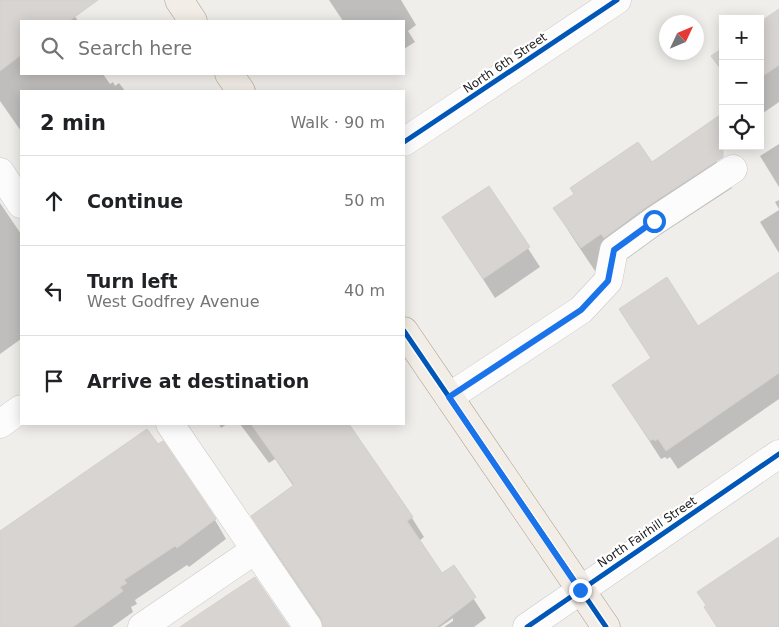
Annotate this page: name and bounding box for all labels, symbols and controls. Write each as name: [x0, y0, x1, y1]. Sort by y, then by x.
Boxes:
north arrow: [659, 15, 704, 60]
map controls: [719, 15, 764, 150]
button: +: [719, 15, 764, 60]
search box: [20, 20, 405, 75]
street label: North 6th Street: [461, 30, 550, 96]
icon: search: [38, 34, 66, 62]
text: Search here: [78, 37, 192, 59]
button: −: [719, 60, 764, 105]
button: locate: [719, 105, 764, 150]
text: 2 min: [40, 111, 106, 135]
text: Walk · 90 m: [290, 113, 385, 132]
icon: ahead: [40, 187, 68, 215]
text: Continue: [87, 190, 183, 212]
text: 50 m: [344, 191, 385, 210]
route start: [643, 210, 666, 233]
text: Turn left: [87, 270, 178, 292]
icon: left: [40, 277, 68, 305]
text: 40 m: [344, 281, 385, 300]
text: West Godfrey Avenue: [87, 292, 259, 311]
icon: arrive: [40, 367, 68, 395]
text: Arrive at destination: [87, 370, 309, 392]
street label: North Fairhill Street: [595, 493, 699, 570]
route end: [569, 579, 592, 602]

